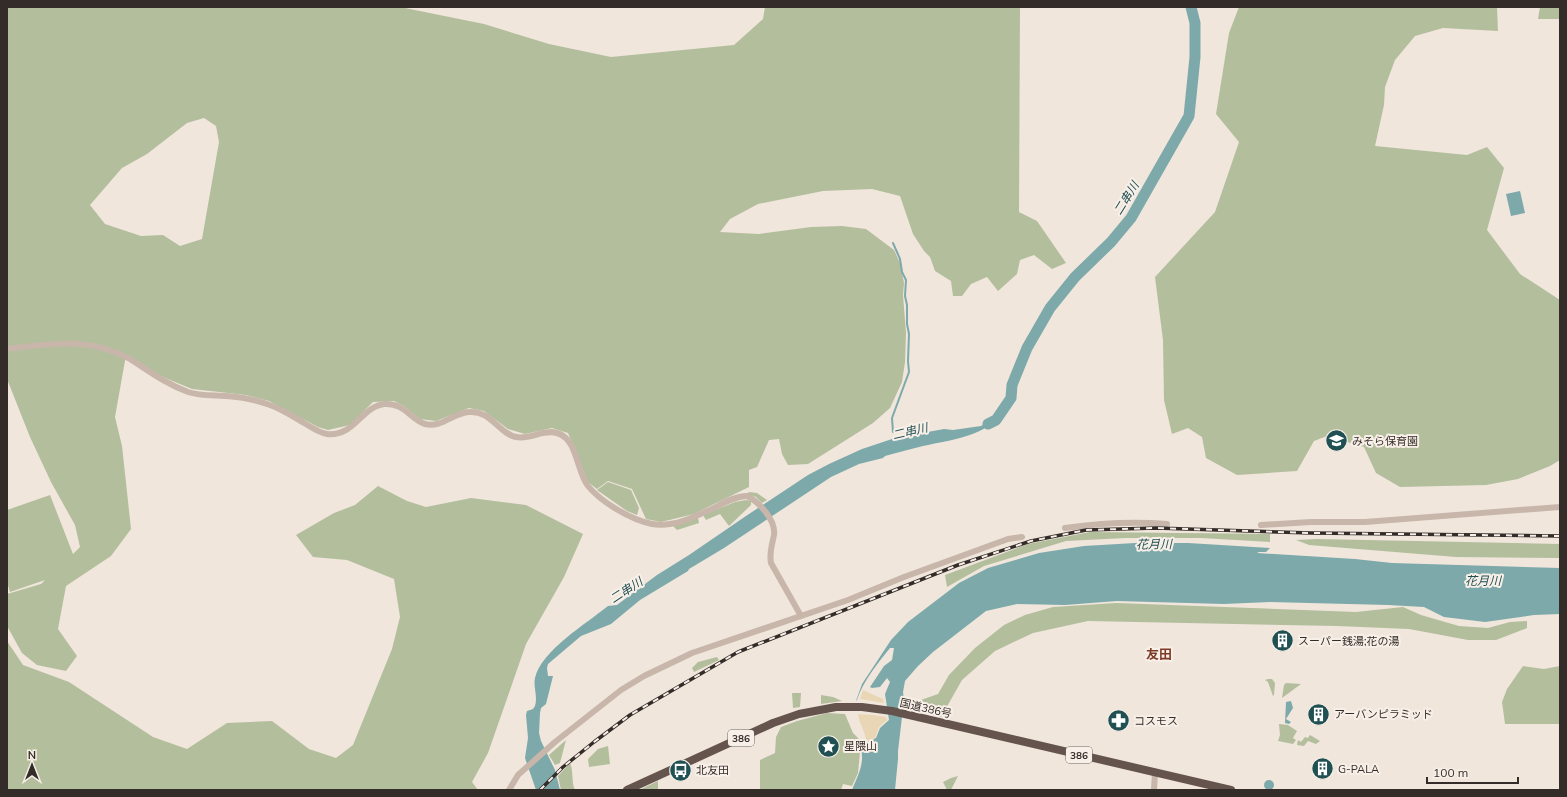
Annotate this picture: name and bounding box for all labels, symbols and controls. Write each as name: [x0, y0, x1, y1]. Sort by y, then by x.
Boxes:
water label: 二串川: [1110, 177, 1143, 217]
water label: 二串川: [891, 419, 931, 442]
school or university icon: みそら保育園: [1324, 428, 1350, 454]
place label: みそら保育園: [1352, 434, 1418, 448]
water label: 花月川: [1136, 536, 1174, 552]
water label: 二串川: [607, 573, 647, 606]
water label: 花月川: [1465, 573, 1503, 588]
building icon: スーパー銭湯;花の湯: [1270, 628, 1296, 654]
place label: スーパー銭湯;花の湯: [1298, 634, 1399, 648]
district label: 友田: [1146, 646, 1172, 662]
street label: 国道386号: [899, 695, 953, 721]
building icon: アーバンピラミッド: [1305, 701, 1331, 727]
place label: アーバンピラミッド: [1334, 707, 1433, 721]
pharmacy icon: コスモス: [1105, 708, 1131, 734]
place label: コスモス: [1134, 714, 1178, 728]
road number: 386: [728, 730, 754, 746]
place icon: 星隈山: [815, 733, 841, 759]
place label: 星隈山: [844, 739, 877, 753]
north arrow: [12, 745, 52, 785]
road number: 386: [1066, 747, 1092, 763]
text: N: [28, 748, 36, 762]
building icon: G-PALA: [1310, 756, 1336, 782]
bus stop icon: 北友田: [668, 757, 694, 783]
scale bar: [1427, 759, 1518, 785]
place label: G-PALA: [1338, 762, 1379, 776]
place label: 北友田: [696, 763, 729, 777]
text: 100 m: [1433, 765, 1468, 780]

